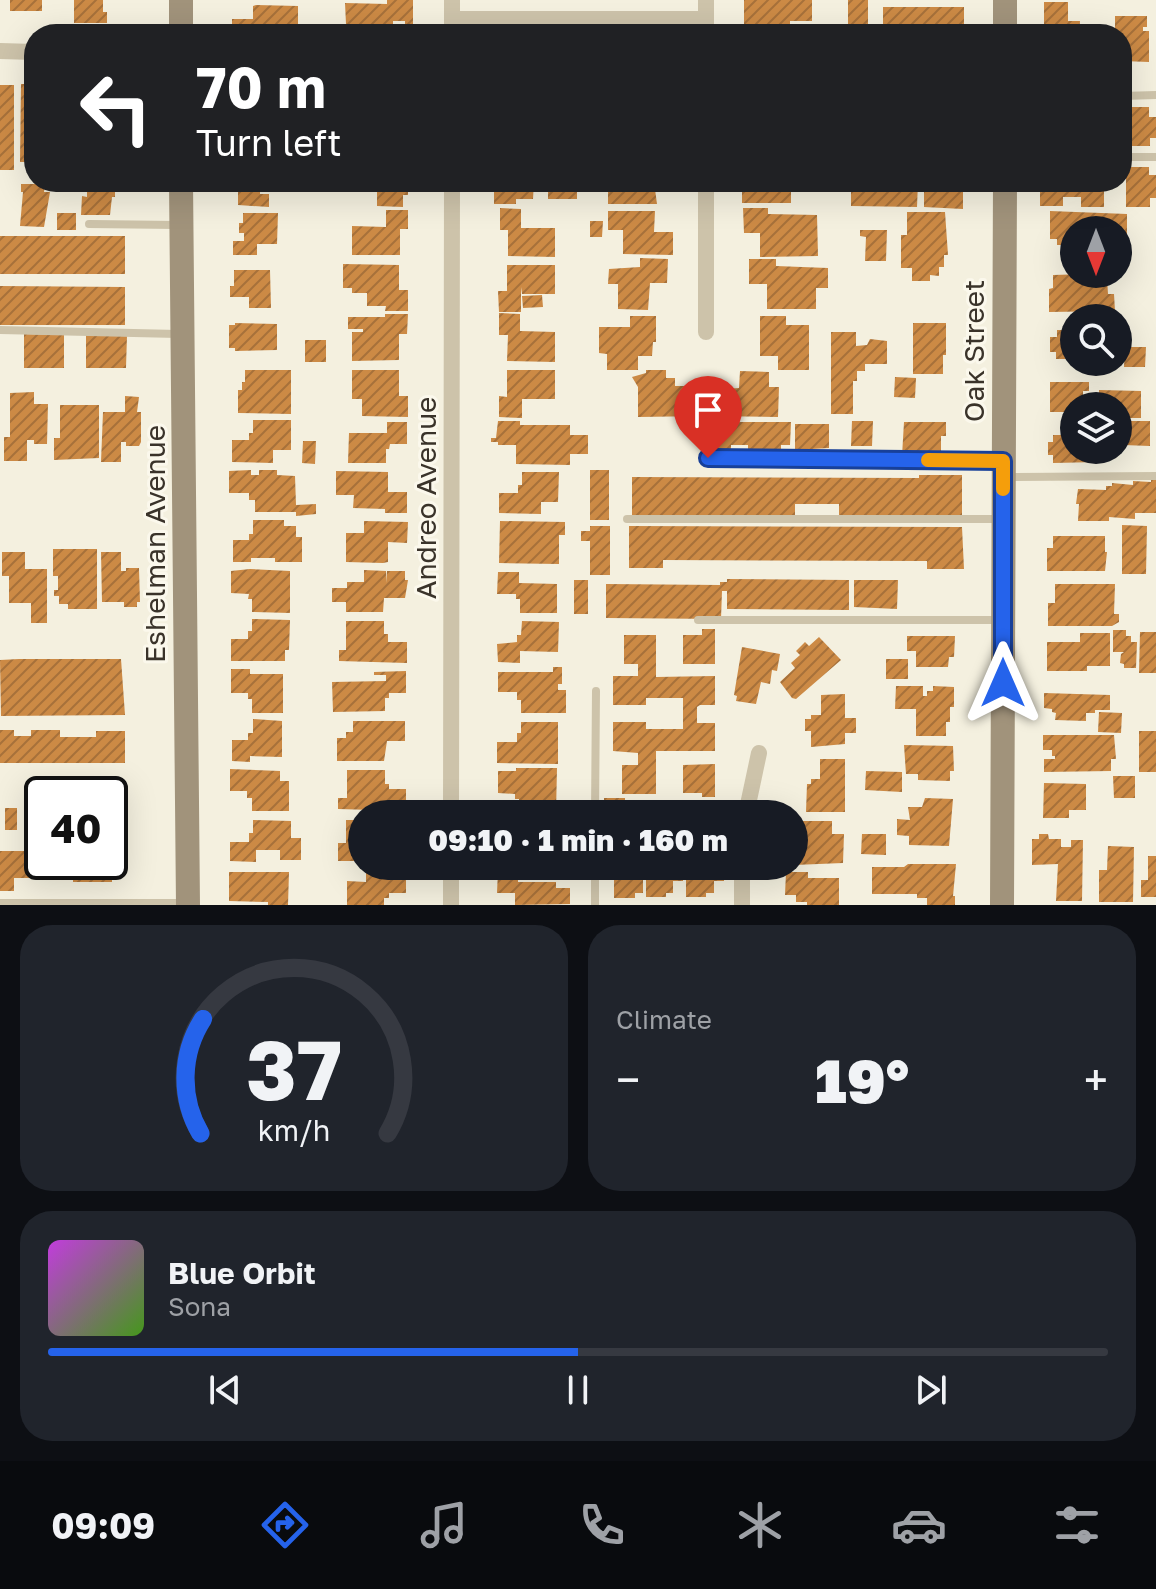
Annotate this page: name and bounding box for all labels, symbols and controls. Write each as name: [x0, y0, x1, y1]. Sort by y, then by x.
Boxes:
text: 70 m: [196, 53, 326, 120]
icon: left: [64, 56, 168, 160]
text: Turn left: [196, 121, 342, 164]
north arrow: [1060, 216, 1132, 288]
map controls: [1060, 216, 1132, 464]
street label: Oak Street: [957, 280, 990, 422]
button: search: [1060, 304, 1132, 376]
pin: [674, 376, 742, 458]
icon: arrive: [686, 388, 730, 432]
button: layers: [1060, 392, 1132, 464]
street label: Andreo Avenue: [409, 397, 442, 599]
street label: Eshelman Avenue: [138, 425, 171, 663]
position arrow: [961, 641, 1045, 725]
speed limit sign: 40: [24, 776, 128, 880]
text: 09:10 · 1 min · 160 m: [428, 822, 728, 858]
text: Climate: [616, 1004, 712, 1035]
text: 37: [246, 1018, 342, 1118]
text: 19°: [815, 1044, 909, 1116]
text: −: [616, 1053, 640, 1106]
text: +: [1084, 1053, 1108, 1106]
text: km/h: [258, 1113, 330, 1147]
text: Blue Orbit: [168, 1255, 316, 1291]
text: Sona: [168, 1291, 231, 1322]
icon: previous: [203, 1368, 247, 1412]
icon: pause: [556, 1368, 600, 1412]
icon: next: [909, 1368, 953, 1412]
icon: directions: [257, 1497, 313, 1553]
icon: music: [416, 1497, 472, 1553]
icon: phone: [574, 1497, 630, 1553]
icon: climate: [732, 1497, 788, 1553]
icon: car: [891, 1497, 947, 1553]
icon: filters: [1049, 1497, 1105, 1553]
text: 09:09: [51, 1504, 155, 1547]

